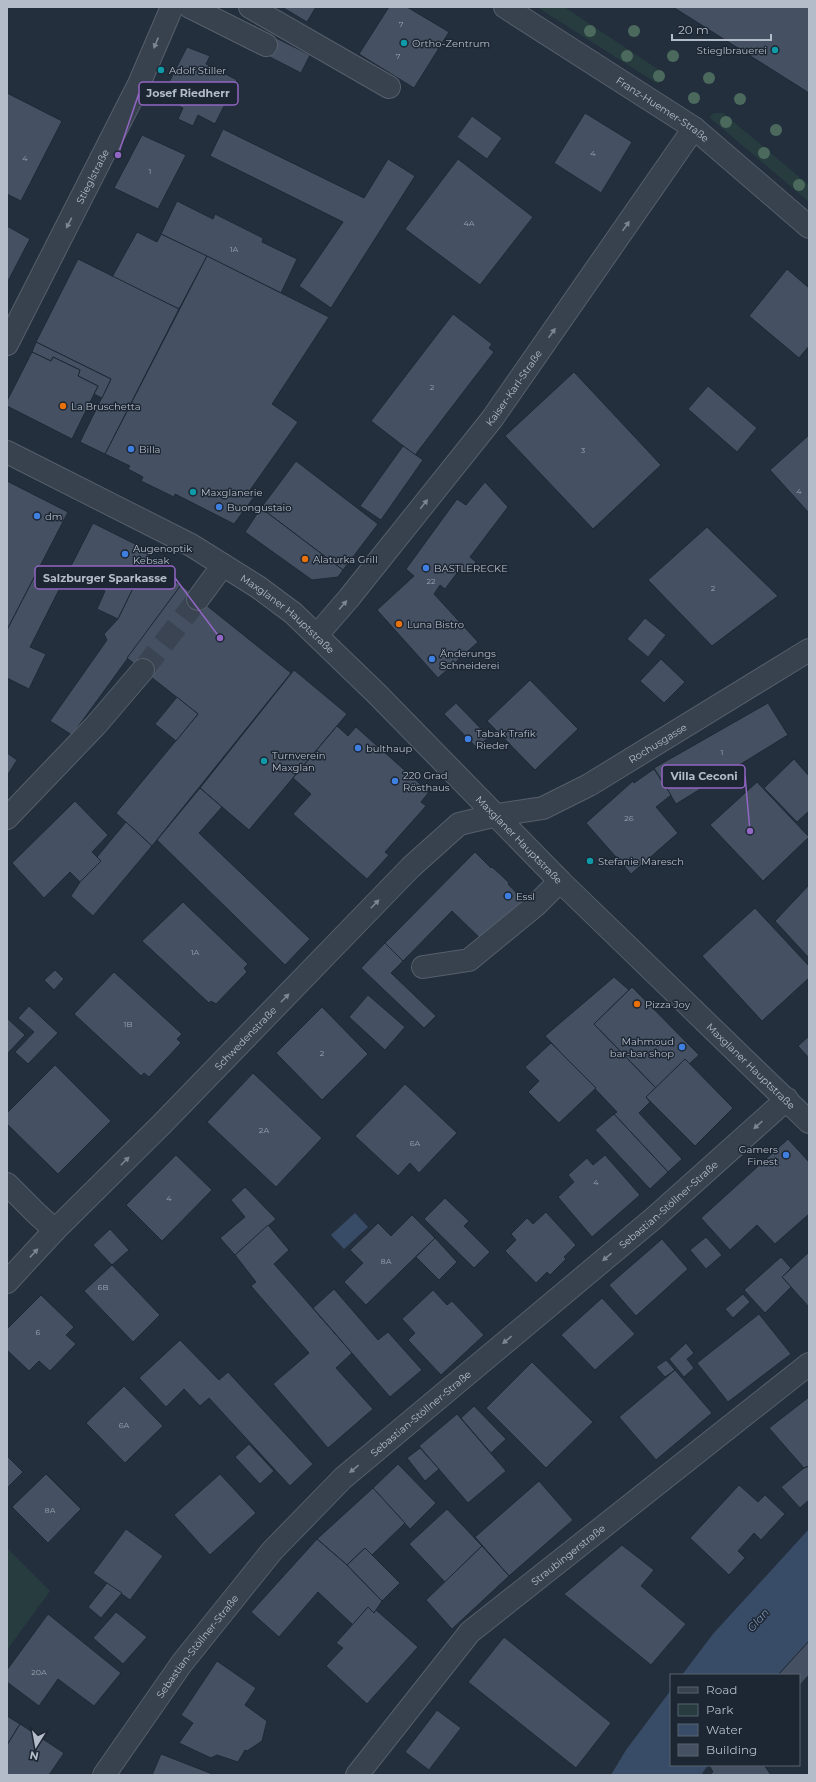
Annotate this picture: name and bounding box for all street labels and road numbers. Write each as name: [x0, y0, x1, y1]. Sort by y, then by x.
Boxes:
street label: Franz-Huemer-Straße: [614, 74, 712, 145]
street label: Stieglstraße: [73, 147, 111, 206]
street label: Kaiser-Karl-Straße: [483, 347, 545, 429]
street label: Maxglaner Hauptstraße: [238, 571, 337, 656]
street label: Rochusgasse: [626, 720, 689, 766]
street label: Maxglaner Hauptstraße: [473, 793, 565, 886]
street label: Schwedenstraße: [211, 1003, 279, 1073]
street label: Maxglaner Hauptstraße: [704, 1020, 798, 1112]
street label: Sebastian-Stöllner-Straße: [616, 1158, 720, 1251]
street label: Sebastian-Stöllner-Straße: [367, 1367, 474, 1459]
street label: Straubingerstraße: [528, 1521, 608, 1588]
street label: Sebastian-Stöllner-Straße: [153, 1592, 241, 1701]

